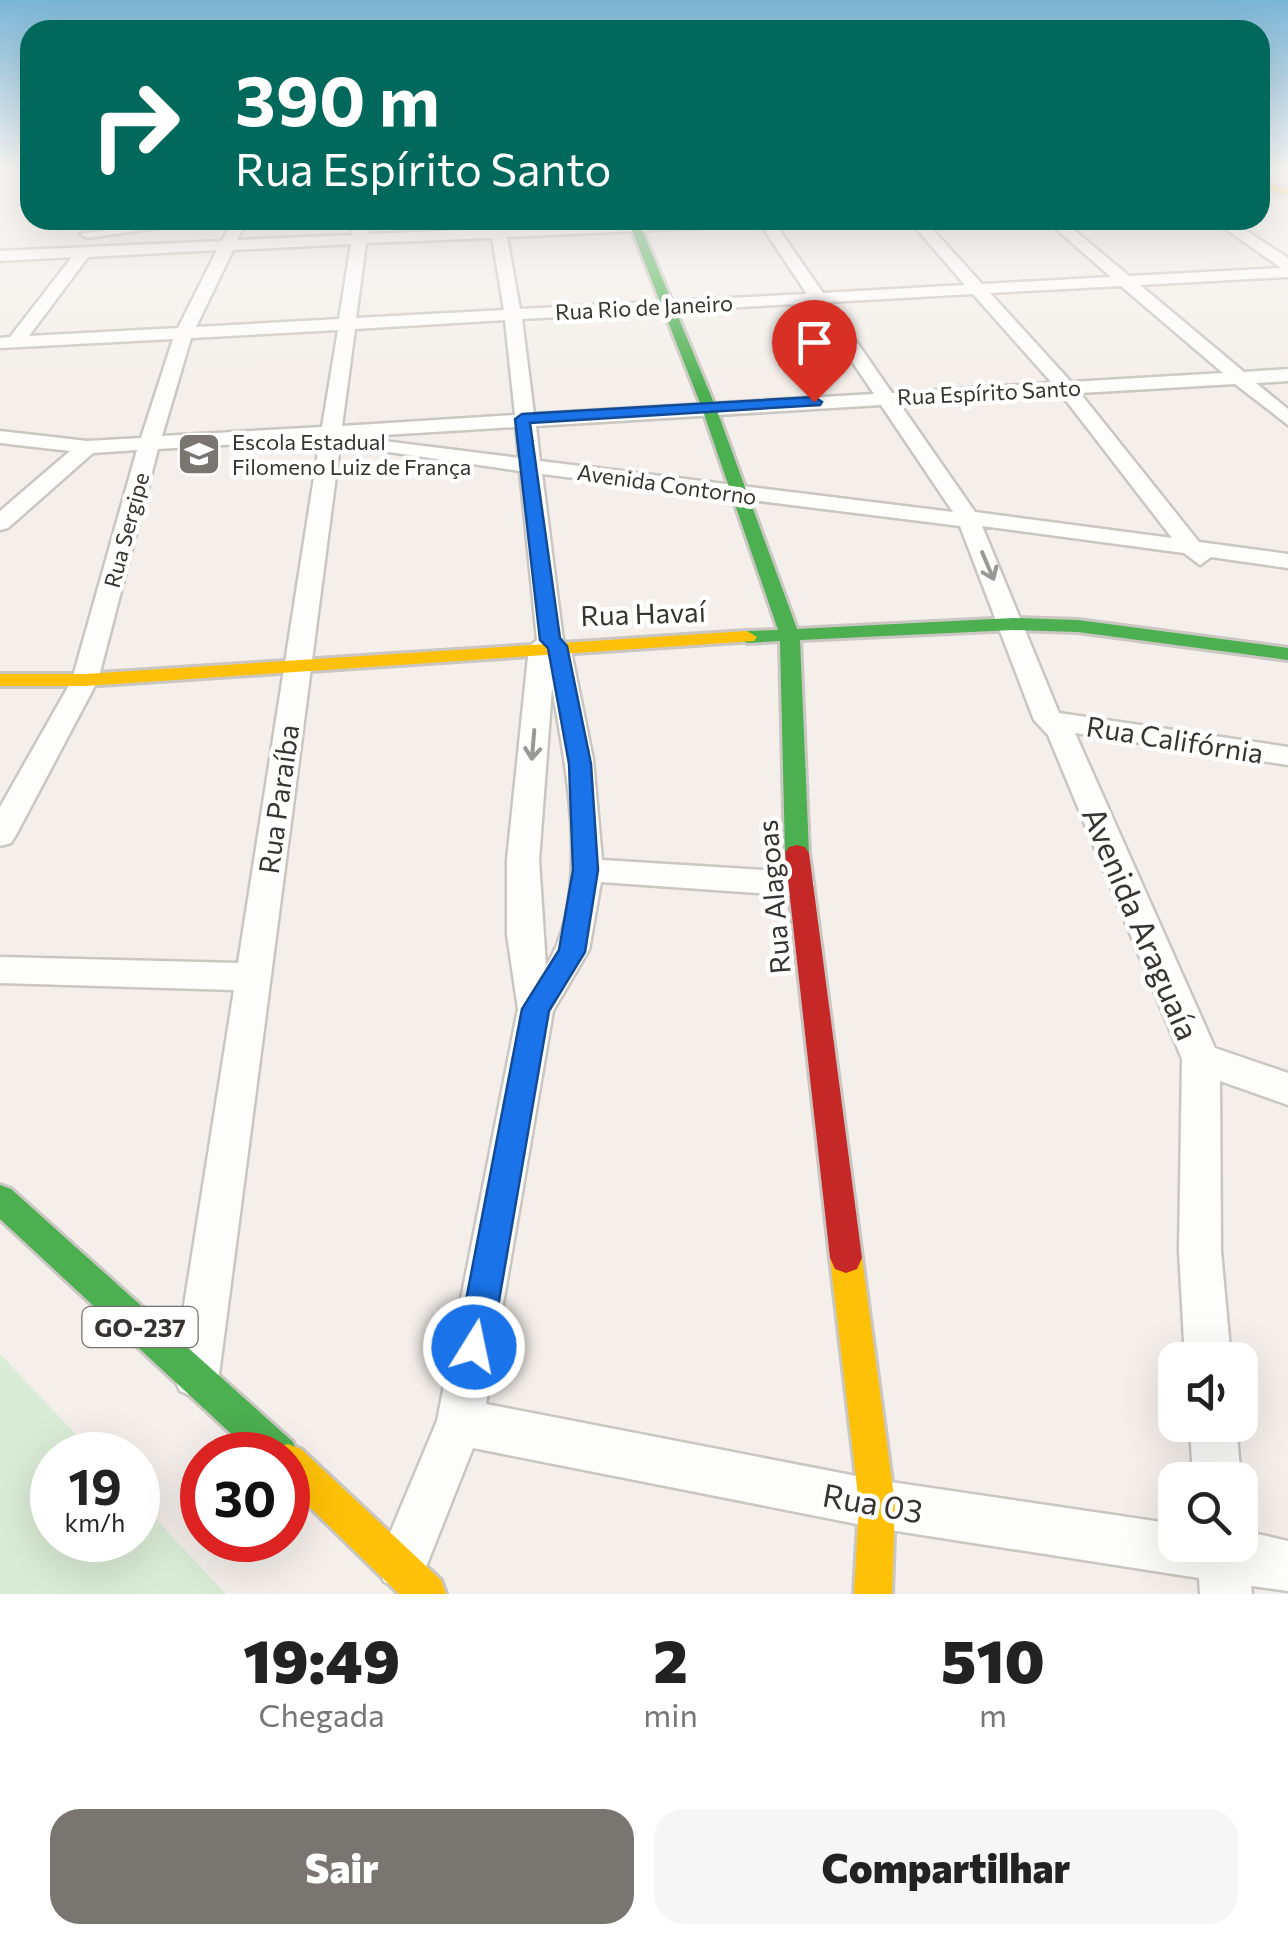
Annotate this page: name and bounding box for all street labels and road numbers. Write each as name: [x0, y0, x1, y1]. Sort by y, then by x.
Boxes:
street label: Rua Rio de Janeiro: [554, 289, 734, 325]
street label: Rua Espírito Santo: [896, 374, 1082, 410]
street label: Avenida Contorno: [576, 458, 758, 510]
street label: Rua Sergipe: [98, 469, 154, 591]
street label: Rua Havaí: [580, 594, 707, 632]
street label: Rua Califórnia: [1084, 708, 1266, 770]
street label: Rua Paraíba: [251, 722, 305, 876]
street label: Avenida Araguaía: [1075, 800, 1209, 1046]
street label: Rua Alagoas: [749, 819, 797, 975]
road number: GO-237: [82, 1307, 198, 1347]
street label: Rua 03: [820, 1474, 926, 1530]

